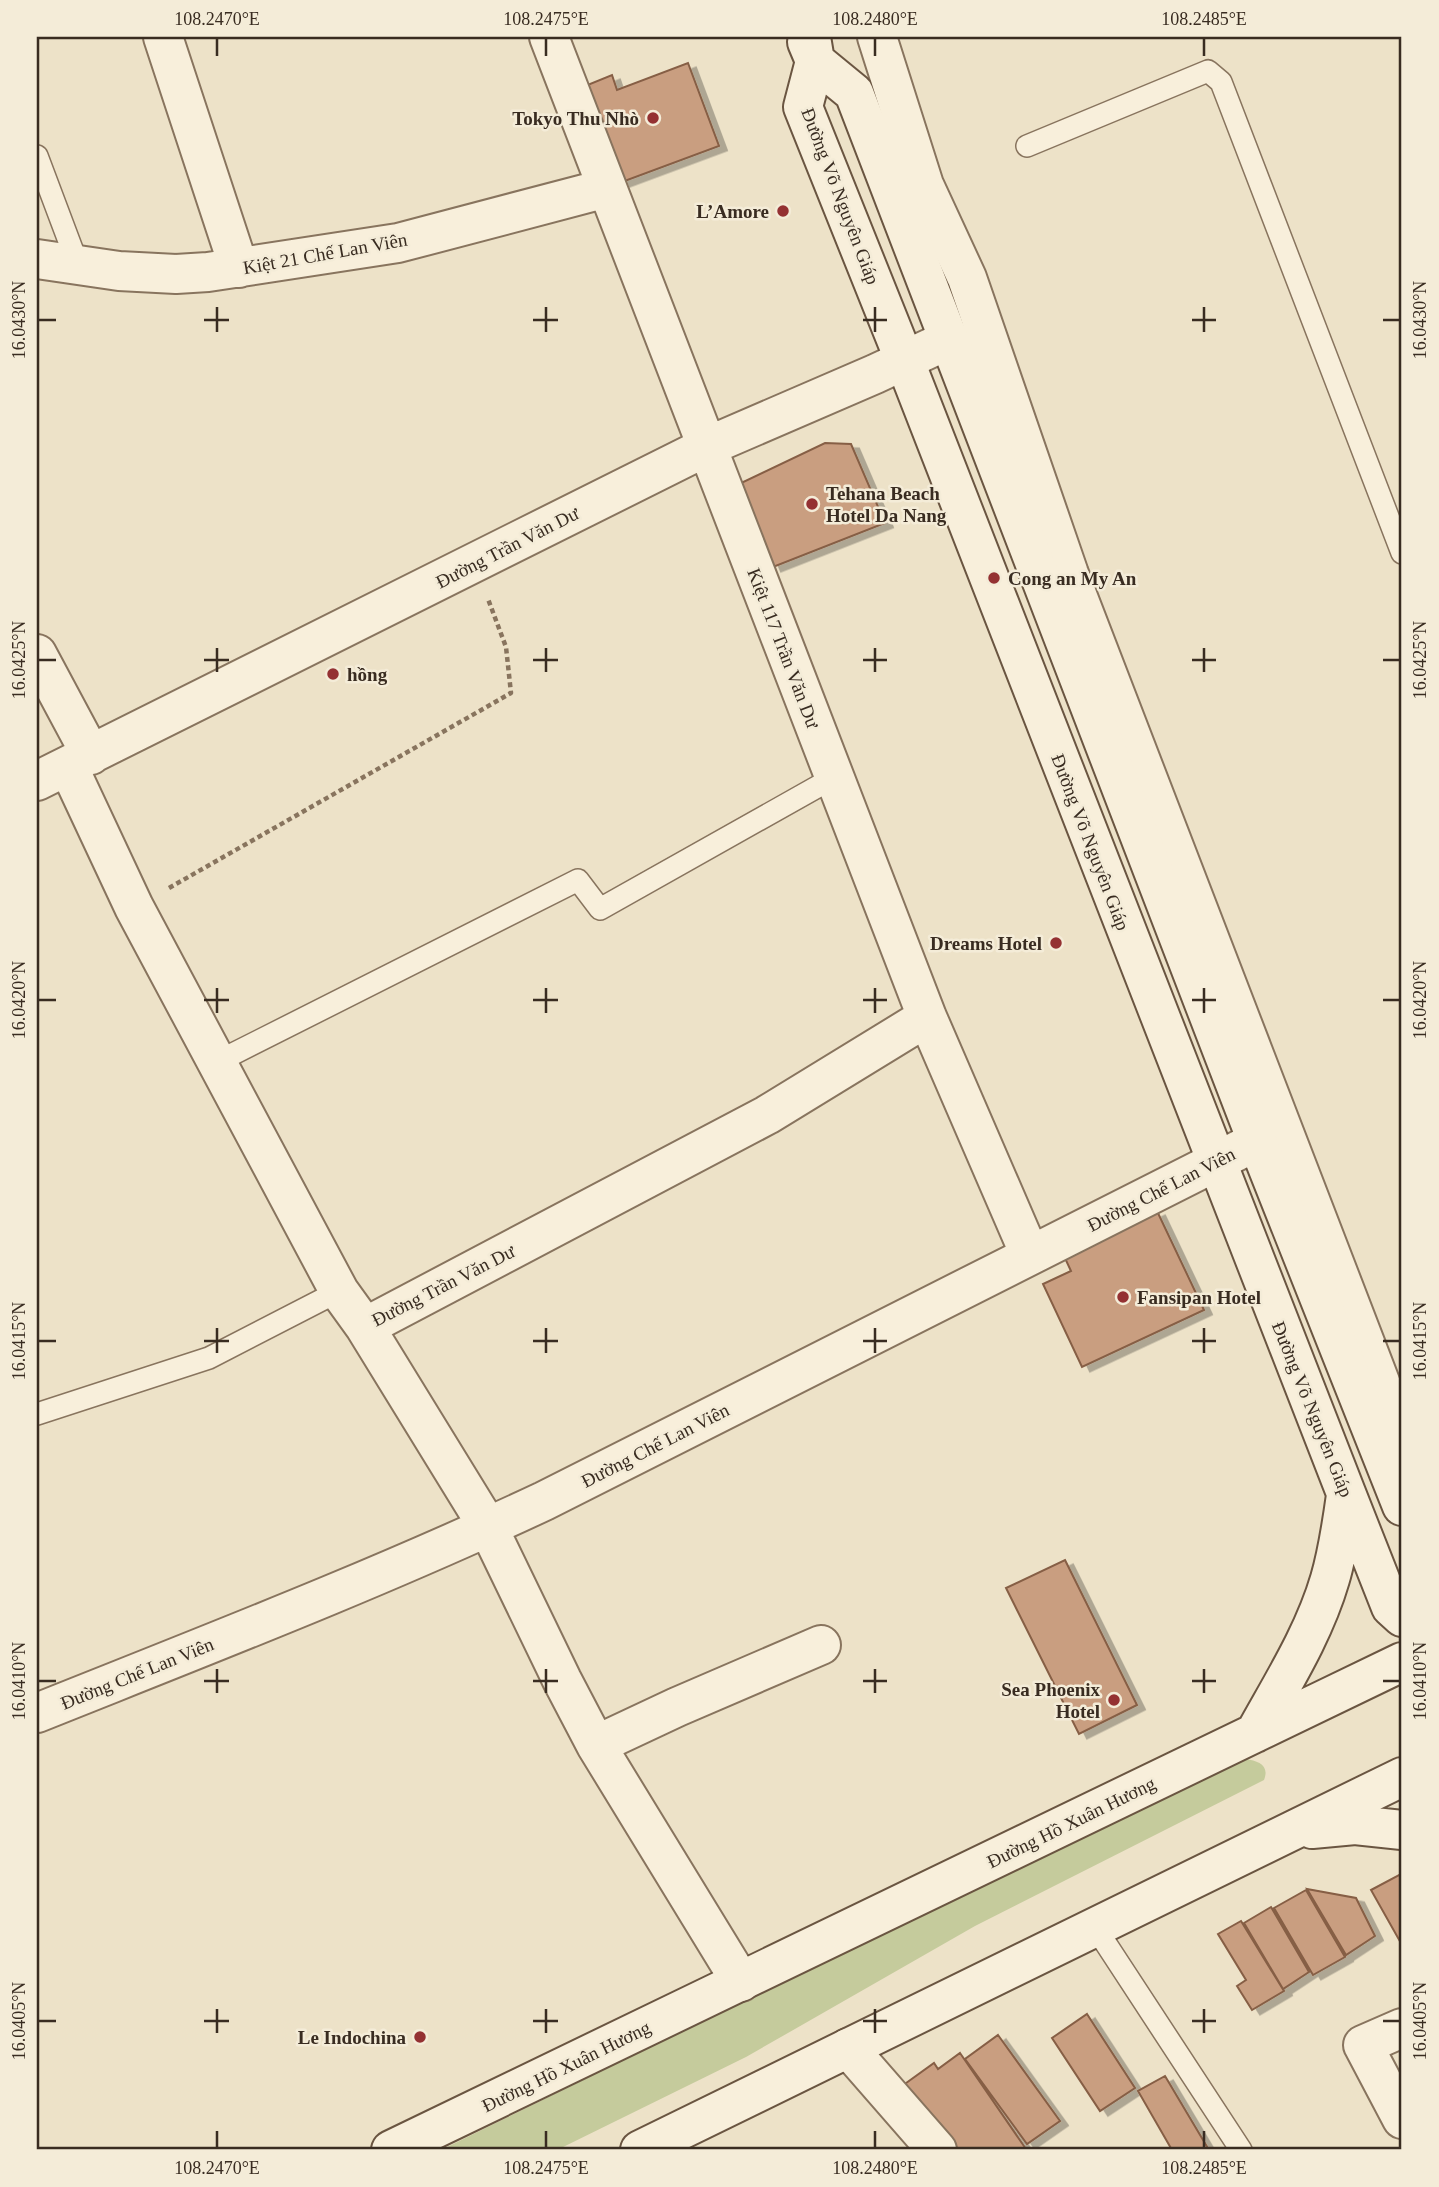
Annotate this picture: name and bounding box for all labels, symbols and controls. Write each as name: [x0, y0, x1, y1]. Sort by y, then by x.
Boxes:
text: 108.2470°E: [174, 9, 260, 29]
text: 108.2475°E: [503, 9, 589, 29]
text: 108.2480°E: [832, 9, 918, 29]
text: 108.2485°E: [1161, 9, 1247, 29]
street label: Đường Võ Nguyên Giáp: [797, 105, 884, 287]
place label: Tokyo Thu Nhò: [512, 108, 639, 129]
marker: Tokyo Thu Nhò: [645, 110, 661, 126]
place label: L’Amore: [696, 201, 769, 222]
marker: L’Amore: [775, 203, 791, 219]
street label: Kiệt 21 Chế Lan Viên: [241, 229, 409, 278]
text: 16.0430°N: [9, 281, 29, 359]
text: 16.0430°N: [1410, 281, 1430, 359]
place label: Tehana Beach Hotel Da Nang: [826, 483, 947, 526]
marker: Tehana Beach Hotel Da Nang: [804, 496, 820, 512]
street label: Đường Trần Văn Dư: [432, 502, 583, 593]
street label: Kiệt 117 Trần Văn Dư: [743, 565, 824, 732]
place label: Cong an My An: [1008, 568, 1137, 589]
marker: Cong an My An: [986, 570, 1002, 586]
text: 16.0425°N: [9, 621, 29, 699]
text: 16.0425°N: [1410, 621, 1430, 699]
place label: hồng: [347, 664, 388, 685]
marker: hồng: [325, 666, 341, 682]
street label: Đường Võ Nguyên Giáp: [1047, 751, 1134, 933]
place label: Dreams Hotel: [930, 933, 1042, 954]
marker: Dreams Hotel: [1048, 935, 1064, 951]
text: 16.0420°N: [9, 961, 29, 1039]
text: 16.0420°N: [1410, 961, 1430, 1039]
street label: Đường Chế Lan Viên: [1084, 1143, 1239, 1236]
street label: Đường Trần Văn Dư: [368, 1240, 519, 1331]
place label: Fansipan Hotel: [1137, 1287, 1261, 1308]
marker: Fansipan Hotel: [1115, 1289, 1131, 1305]
text: 16.0415°N: [9, 1302, 29, 1380]
text: 16.0415°N: [1410, 1302, 1430, 1380]
street label: Đường Võ Nguyên Giáp: [1268, 1318, 1357, 1500]
street label: Đường Chế Lan Viên: [578, 1399, 733, 1492]
street label: Đường Chế Lan Viên: [58, 1633, 217, 1714]
text: 16.0410°N: [9, 1642, 29, 1720]
text: 16.0410°N: [1410, 1642, 1430, 1720]
place label: Sea Phoenix Hotel: [1001, 1679, 1100, 1722]
marker: Sea Phoenix Hotel: [1106, 1692, 1122, 1708]
street label: Đường Hồ Xuân Hương: [984, 1772, 1159, 1872]
text: 16.0405°N: [9, 1982, 29, 2060]
text: 16.0405°N: [1410, 1982, 1430, 2060]
street label: Đường Hồ Xuân Hương: [479, 2016, 654, 2116]
place label: Le Indochina: [298, 2027, 406, 2048]
marker: Le Indochina: [412, 2029, 428, 2045]
text: 108.2470°E: [174, 2158, 260, 2178]
text: 108.2475°E: [503, 2158, 589, 2178]
text: 108.2480°E: [832, 2158, 918, 2178]
text: 108.2485°E: [1161, 2158, 1247, 2178]

